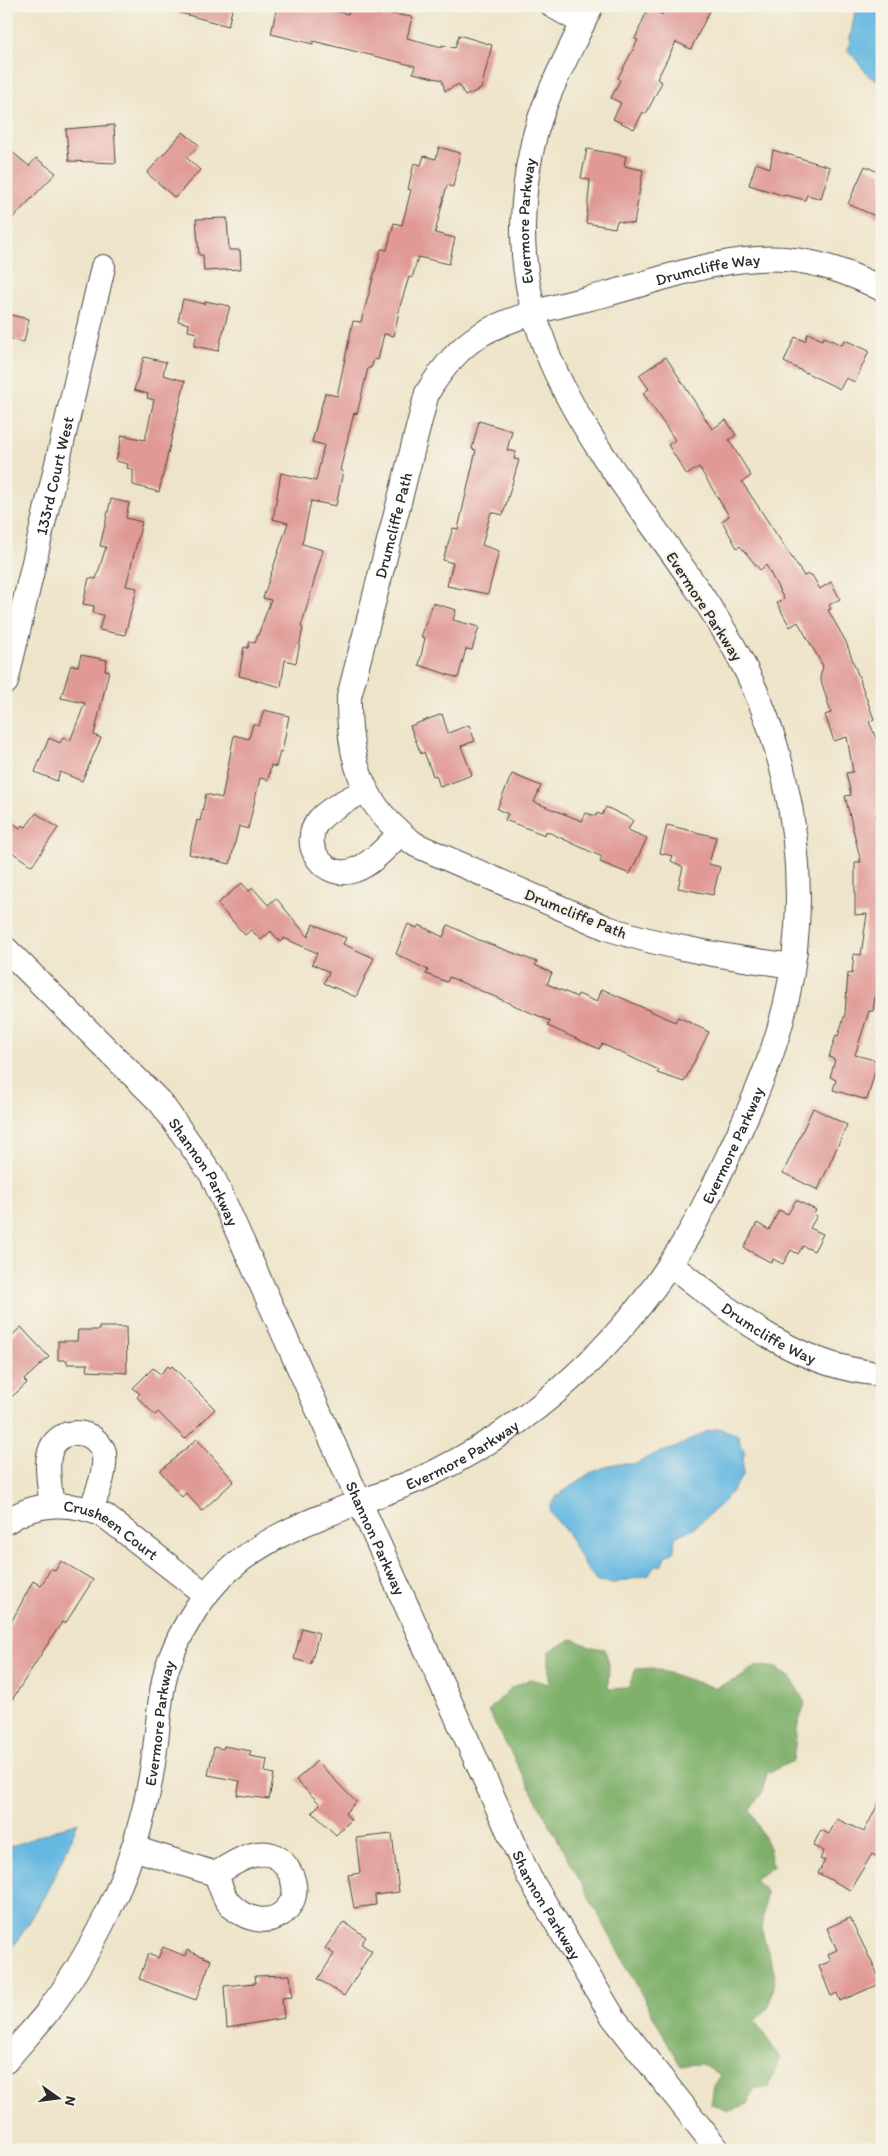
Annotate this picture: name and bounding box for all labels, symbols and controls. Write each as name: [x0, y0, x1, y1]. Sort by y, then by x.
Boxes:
street label: Evermore Parkway: [514, 156, 540, 285]
street label: Drumcliffe Way: [653, 250, 761, 290]
street label: 133rd Court West: [32, 414, 78, 537]
street label: Drumcliffe Path: [371, 470, 416, 581]
street label: Evermore Parkway: [662, 548, 747, 665]
street label: Drumcliffe Path: [522, 884, 630, 943]
street label: Evermore Parkway: [698, 1084, 768, 1207]
street label: Shannon Parkway: [164, 1114, 243, 1229]
street label: Drumcliffe Way: [718, 1298, 819, 1368]
street label: Evermore Parkway: [403, 1415, 523, 1494]
street label: Shannon Parkway: [342, 1478, 410, 1599]
street label: Crusheen Court: [63, 1496, 162, 1564]
street label: Evermore Parkway: [140, 1657, 179, 1787]
street label: Shannon Parkway: [508, 1847, 586, 1964]
north arrow: [32, 2074, 82, 2124]
text: N: [61, 2094, 80, 2108]

